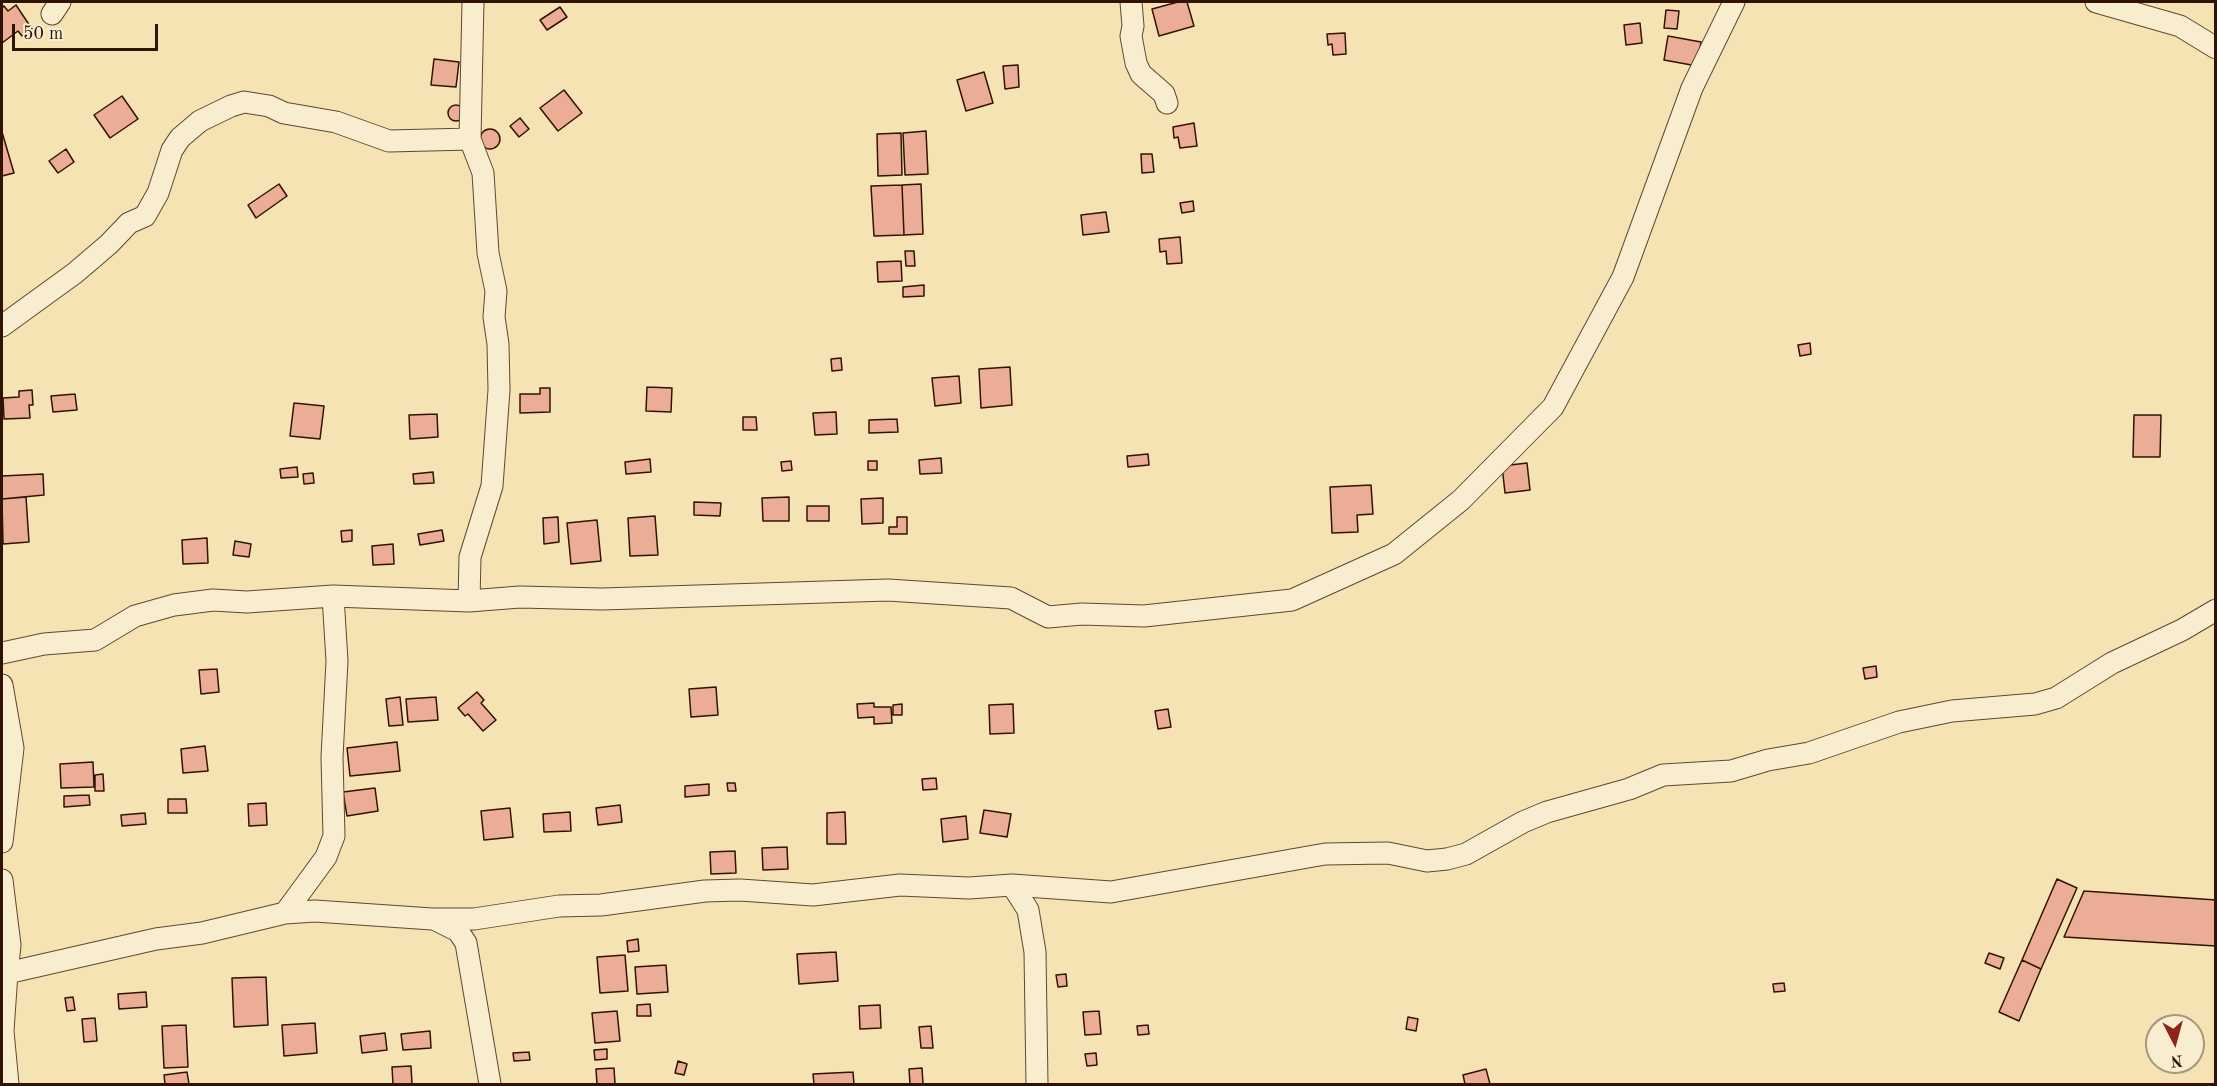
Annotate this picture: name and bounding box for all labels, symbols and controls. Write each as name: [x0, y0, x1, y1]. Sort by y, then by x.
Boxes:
scale bar: [15, 12, 160, 50]
text: 50 m: [23, 25, 63, 43]
north arrow: [2145, 1014, 2205, 1074]
text: N: [2170, 1051, 2184, 1069]

